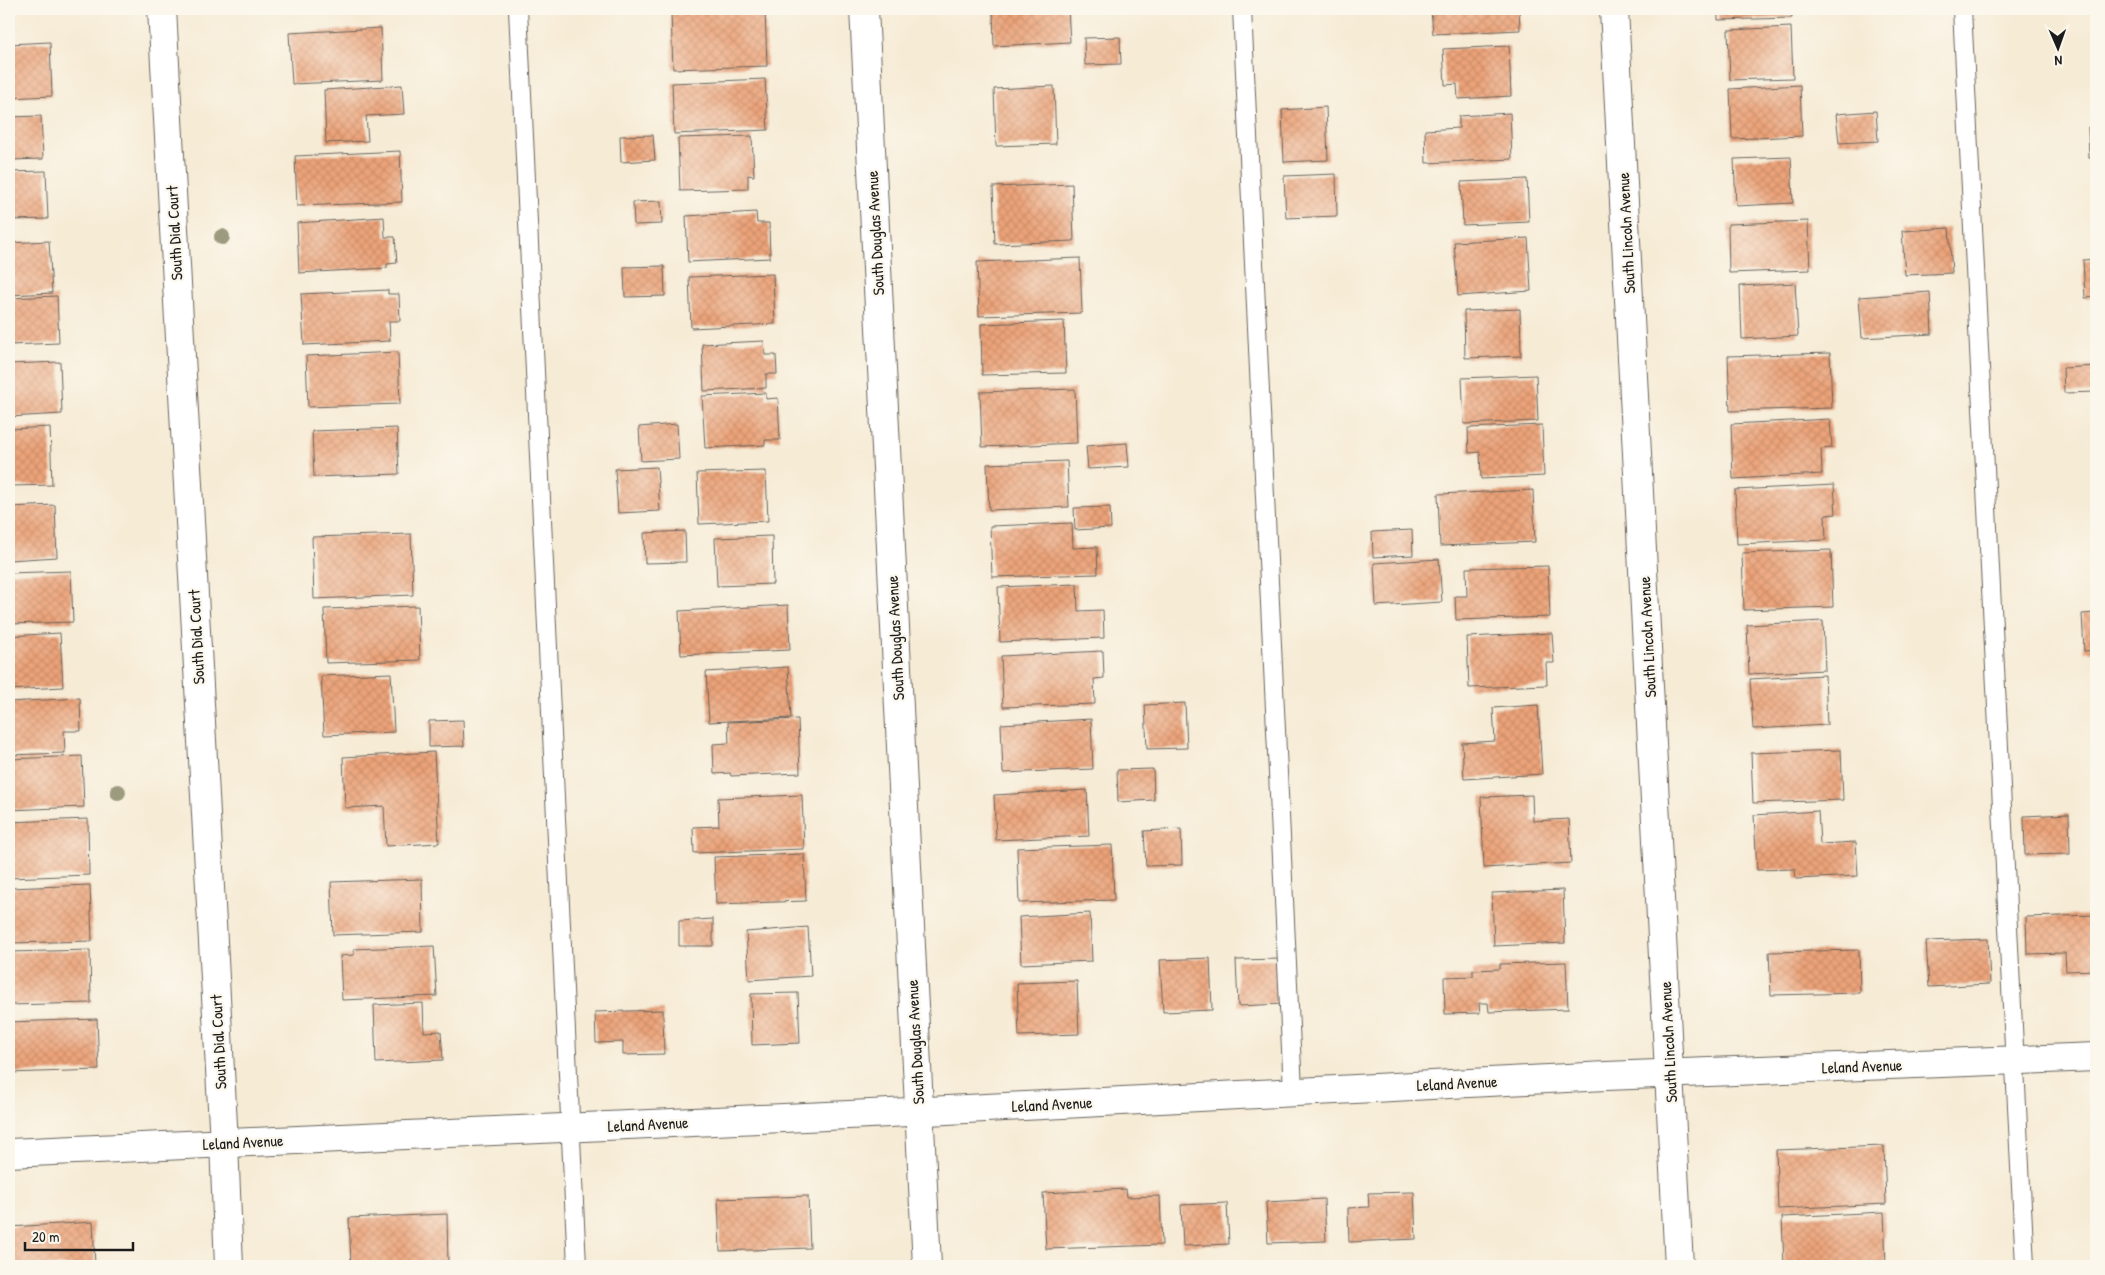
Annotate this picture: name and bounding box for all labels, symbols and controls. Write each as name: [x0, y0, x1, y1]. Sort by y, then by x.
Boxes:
north arrow: [2032, 22, 2082, 72]
text: N: [2054, 52, 2063, 71]
street label: South Douglas Avenue: [861, 170, 889, 296]
street label: South Lincoln Avenue: [1612, 171, 1640, 294]
street label: South Dial Court: [161, 185, 187, 281]
street label: South Douglas Avenue: [881, 575, 909, 701]
street label: South Lincoln Avenue: [1633, 575, 1661, 698]
street label: South Dial Court: [183, 589, 209, 685]
street label: South Douglas Avenue: [901, 979, 929, 1105]
street label: South Lincoln Avenue: [1654, 980, 1682, 1103]
street label: South Dial Court: [205, 994, 231, 1090]
street label: Leland Avenue: [1821, 1054, 1903, 1078]
street label: Leland Avenue: [1416, 1070, 1498, 1096]
street label: Leland Avenue: [1011, 1091, 1093, 1117]
street label: Leland Avenue: [607, 1111, 689, 1137]
street label: Leland Avenue: [202, 1129, 284, 1155]
scale bar: [25, 1220, 132, 1252]
text: 20 m: [32, 1226, 59, 1247]

